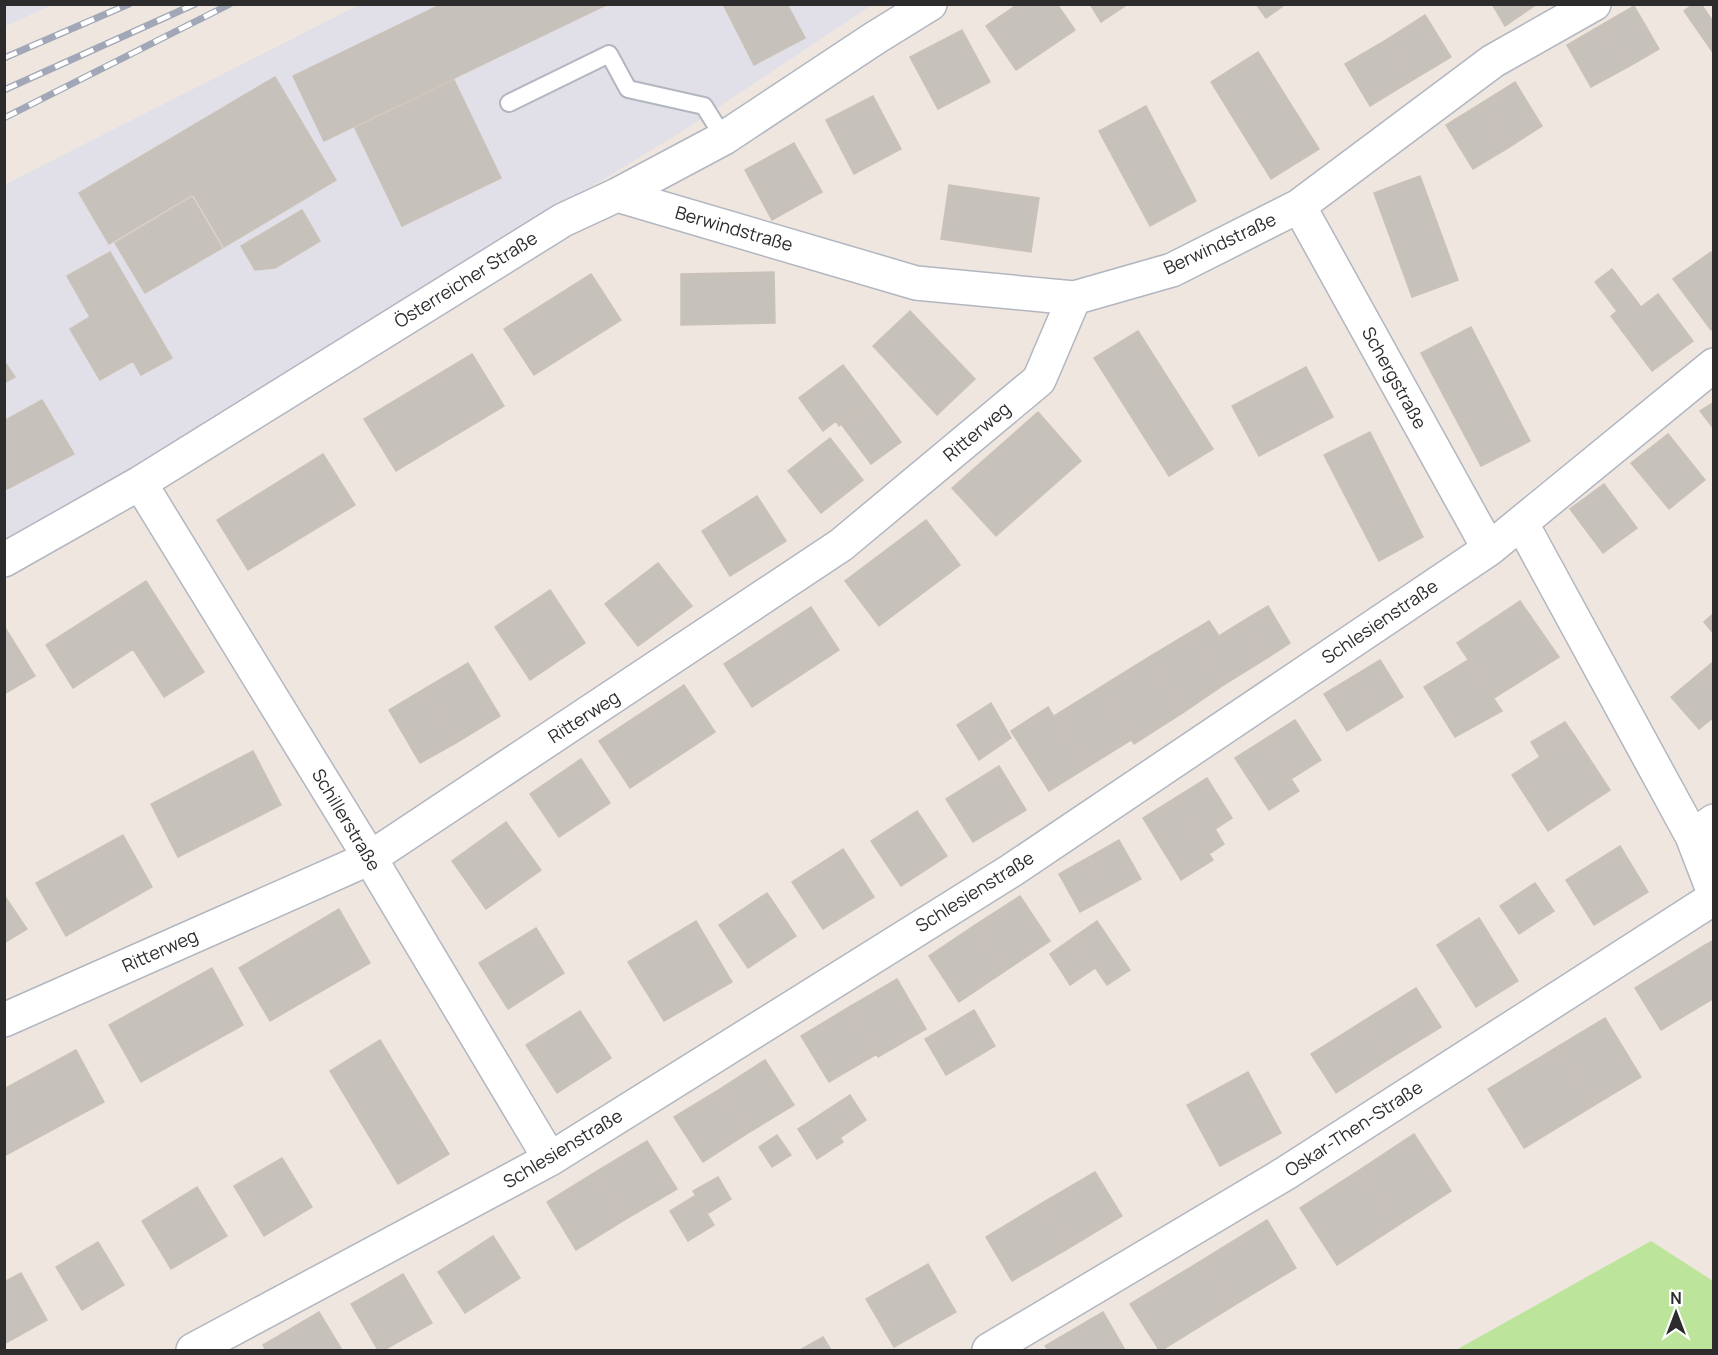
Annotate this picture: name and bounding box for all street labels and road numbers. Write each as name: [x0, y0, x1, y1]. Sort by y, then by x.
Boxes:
street label: Berwindstraße: [673, 200, 796, 256]
street label: Berwindstraße: [1159, 207, 1280, 280]
street label: Österreicher Straße: [389, 225, 542, 333]
street label: Schergstraße: [1357, 322, 1433, 433]
street label: Ritterweg: [938, 396, 1015, 466]
street label: Schlesienstraße: [1317, 573, 1442, 669]
street label: Ritterweg: [543, 684, 624, 748]
street label: Schillerstraße: [307, 764, 387, 875]
street label: Schlesienstraße: [911, 845, 1038, 937]
street label: Ritterweg: [118, 923, 201, 977]
street label: Oskar-Then-Straße: [1280, 1075, 1427, 1182]
street label: Schlesienstraße: [498, 1103, 627, 1193]

